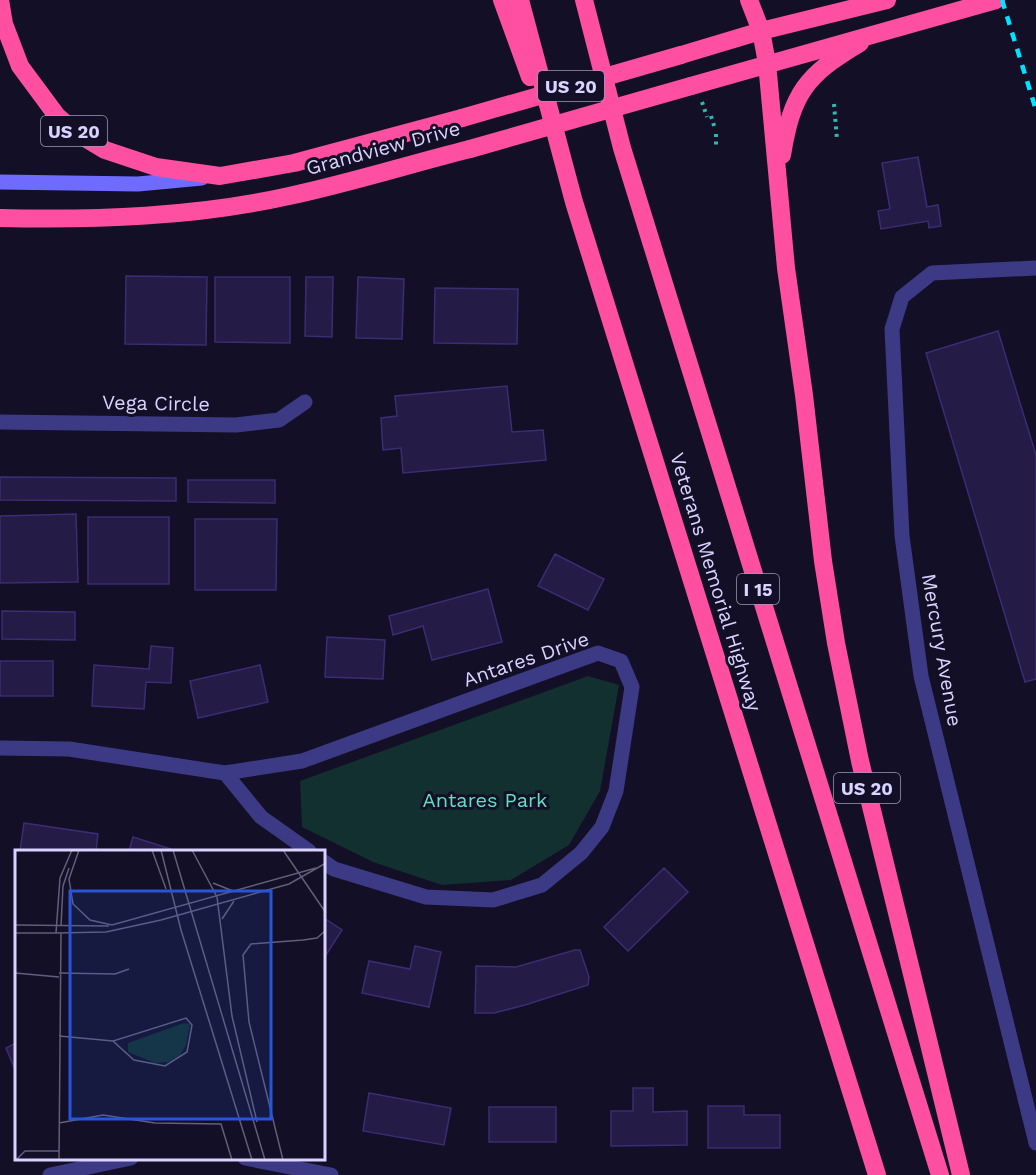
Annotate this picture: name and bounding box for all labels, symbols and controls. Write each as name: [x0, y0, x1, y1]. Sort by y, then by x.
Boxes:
road number: US 20: [538, 71, 604, 101]
road number: US 20: [41, 116, 107, 146]
street label: Grandview Drive: [303, 116, 463, 180]
street label: Vega Circle: [102, 390, 210, 416]
street label: Veterans Memorial Highway: [665, 450, 767, 715]
street label: Mercury Avenue: [917, 572, 967, 728]
road number: I 15: [737, 574, 779, 604]
street label: Antares Drive: [460, 626, 592, 692]
road number: US 20: [834, 773, 900, 803]
park label: Antares Park: [423, 788, 547, 812]
inset map: [15, 850, 326, 1160]

